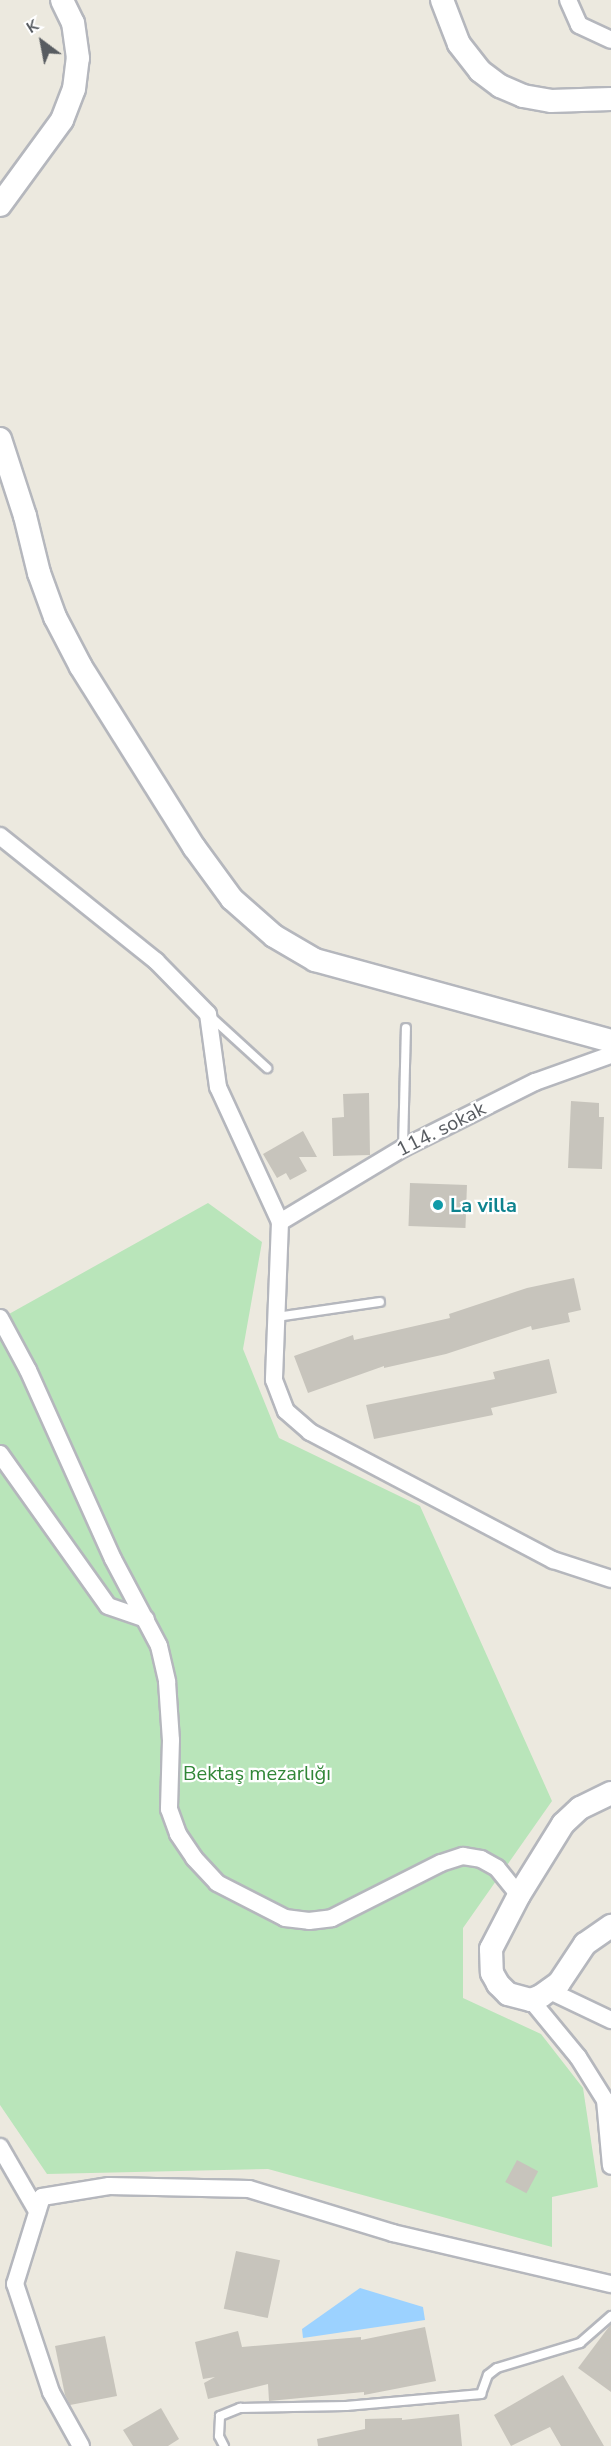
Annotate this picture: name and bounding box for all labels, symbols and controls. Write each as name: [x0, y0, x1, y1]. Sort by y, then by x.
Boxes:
north arrow: [12, 12, 72, 72]
text: K: [22, 15, 43, 39]
street label: 114. sokak: [392, 1096, 490, 1162]
place label: La villa: [450, 1193, 517, 1217]
marker: La villa: [431, 1198, 445, 1212]
park label: Bektaş mezarlığı: [183, 1761, 331, 1785]

